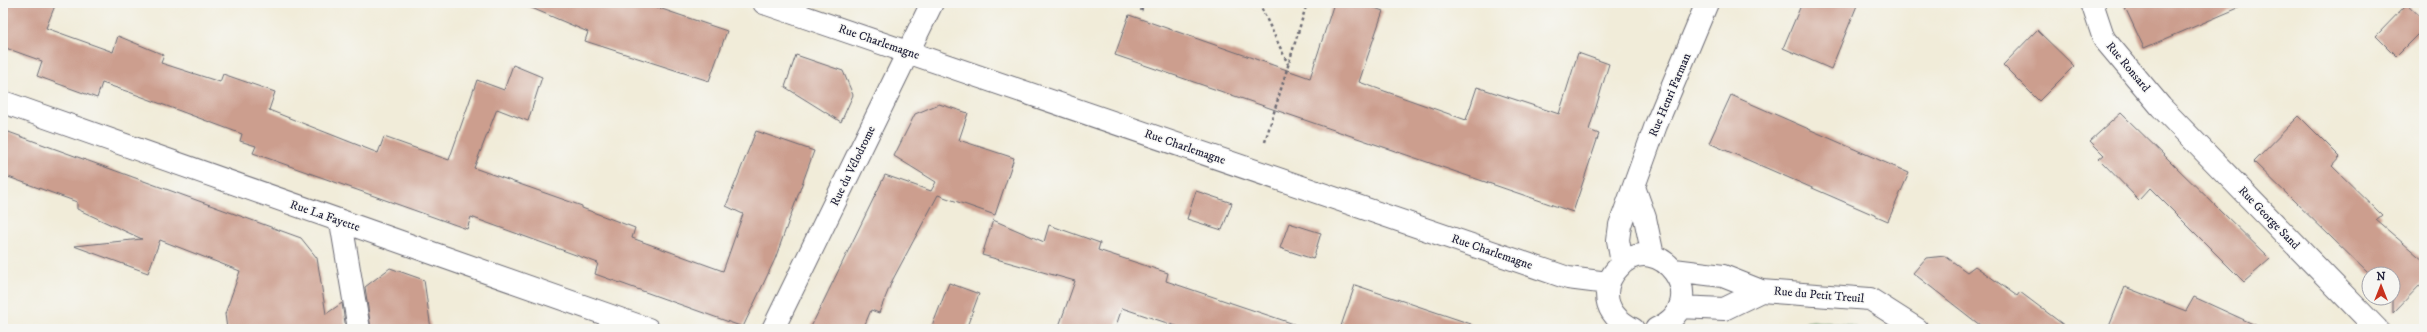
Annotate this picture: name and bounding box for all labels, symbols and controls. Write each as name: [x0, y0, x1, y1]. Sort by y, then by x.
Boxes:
street label: Rue Charlemagne: [836, 21, 922, 63]
street label: Rue Ronsard: [2103, 39, 2153, 95]
street label: Rue Henri Farman: [1646, 50, 1695, 139]
street label: Rue du Vélodrome: [827, 123, 879, 208]
street label: Rue Charlemagne: [1142, 126, 1228, 168]
street label: Rue George Sand: [2235, 183, 2303, 253]
street label: Rue La Fayette: [288, 197, 362, 235]
street label: Rue Charlemagne: [1449, 231, 1535, 273]
north arrow: [2361, 266, 2401, 306]
text: N: [2376, 270, 2386, 284]
street label: Rue du Petit Treuil: [1773, 284, 1865, 306]

